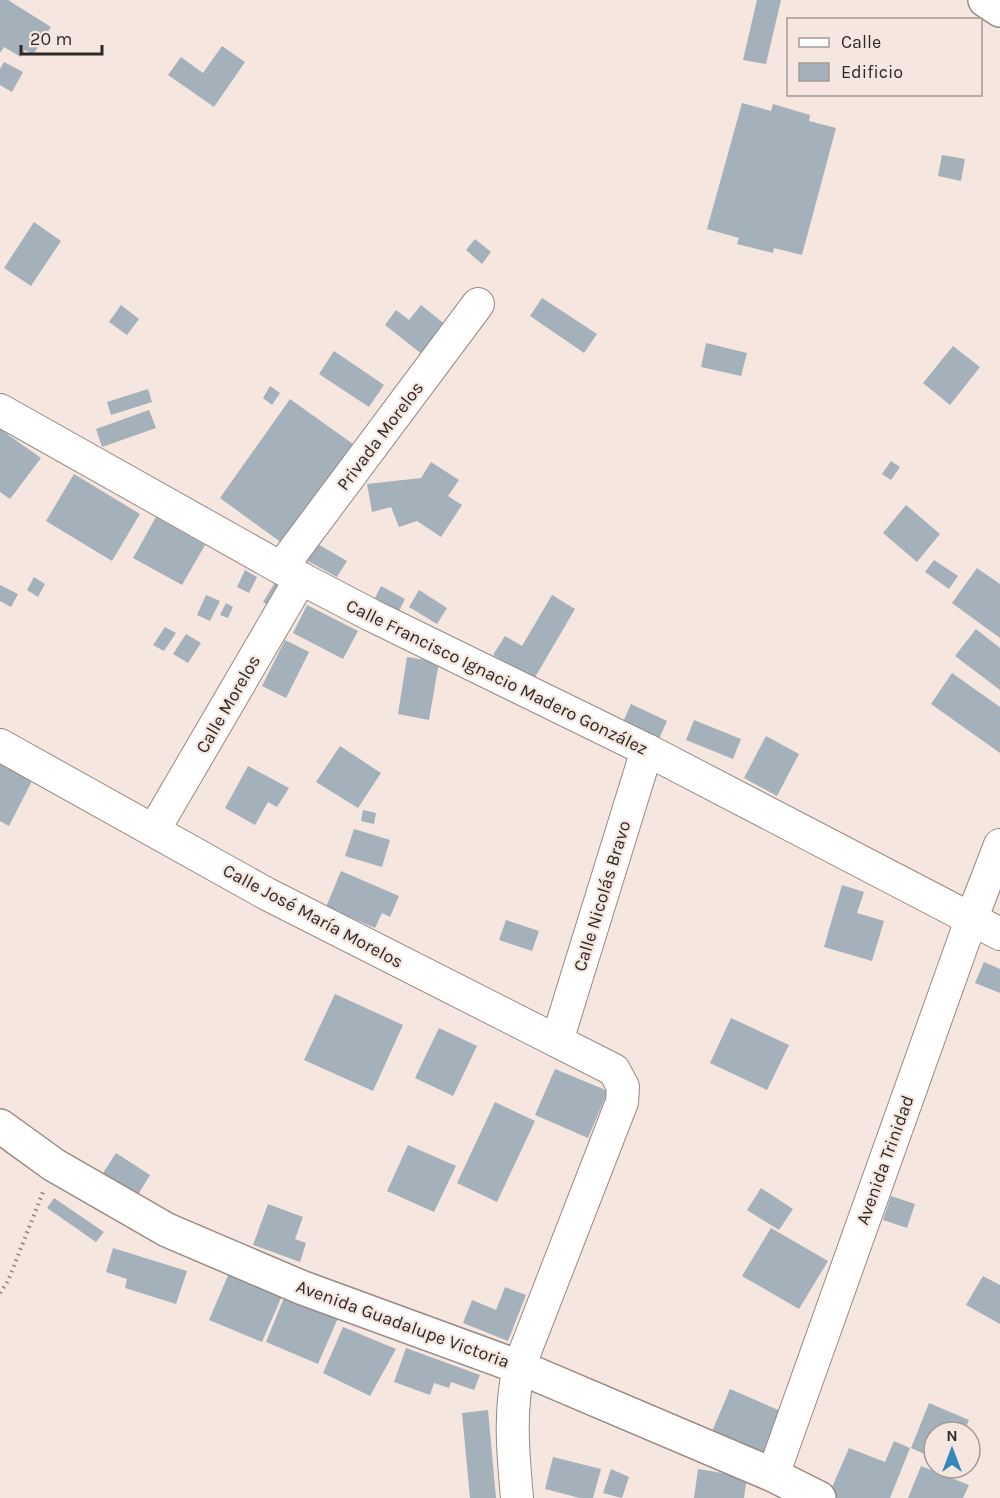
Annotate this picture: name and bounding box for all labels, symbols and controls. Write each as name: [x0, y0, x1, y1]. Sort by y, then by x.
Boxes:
scale bar: [21, 18, 102, 56]
legend: [787, 18, 982, 96]
text: 20 m: [30, 28, 72, 50]
text: Calle: [841, 31, 881, 53]
text: Edificio: [841, 61, 903, 83]
street label: Privada Morelos: [332, 377, 428, 495]
street label: Calle Francisco Ignacio Madero González: [343, 594, 651, 760]
street label: Calle Morelos: [191, 651, 265, 757]
street label: Calle Nicolás Bravo: [569, 818, 635, 974]
street label: Calle José María Morelos: [219, 859, 407, 973]
street label: Avenida Trinidad: [851, 1092, 919, 1228]
street label: Avenida Guadalupe Victoria: [293, 1275, 513, 1373]
north arrow: [922, 1420, 982, 1480]
text: N: [946, 1426, 958, 1445]

